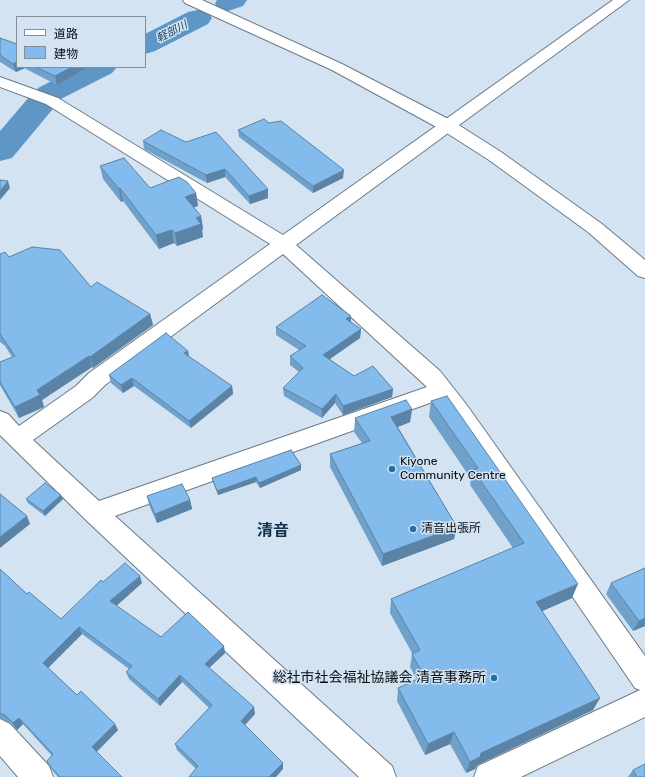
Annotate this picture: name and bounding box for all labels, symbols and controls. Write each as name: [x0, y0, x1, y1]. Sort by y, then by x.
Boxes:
legend: [16, 16, 146, 68]
water label: 軽部川: [154, 19, 190, 45]
text: 道路: [54, 27, 78, 41]
text: 建物: [54, 47, 78, 61]
place label: Kiyone Community Centre: [400, 455, 506, 483]
marker: Kiyone Community Centre: [387, 464, 397, 474]
district label: 清音: [257, 521, 289, 541]
place label: 清音出張所: [421, 522, 481, 536]
marker: 清音出張所: [408, 524, 418, 534]
place label: 総社市社会福祉協議会 清音事務所: [273, 670, 486, 686]
marker: 総社市社会福祉協議会 清音事務所: [489, 673, 499, 683]

